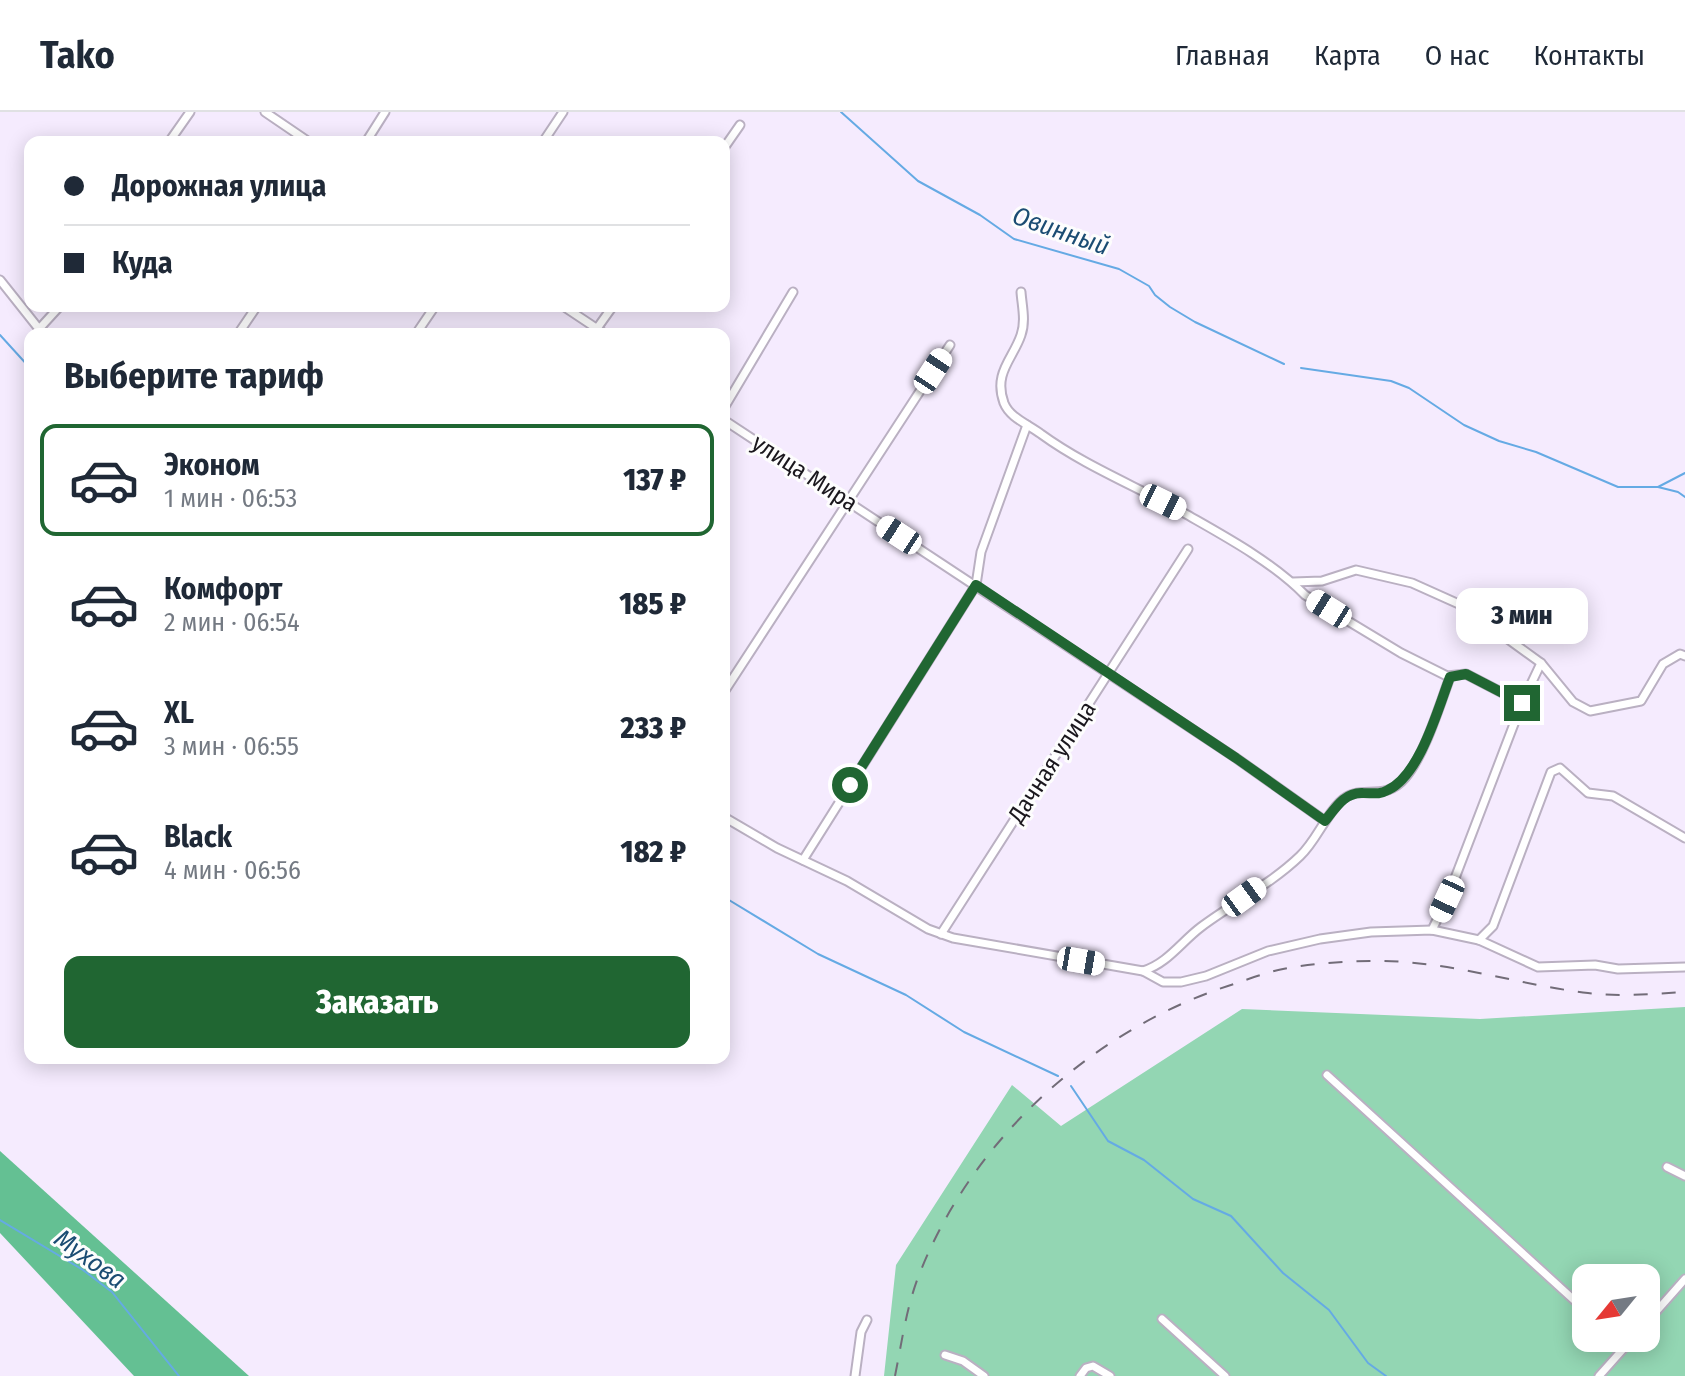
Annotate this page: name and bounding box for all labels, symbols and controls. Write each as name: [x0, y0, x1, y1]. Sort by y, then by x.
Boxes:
text: Tako: [40, 32, 115, 78]
text: Главная: [1175, 39, 1270, 72]
text: Карта: [1314, 39, 1381, 72]
text: О нас: [1425, 39, 1490, 72]
text: Контакты: [1534, 39, 1645, 72]
text: Дорожная улица: [112, 168, 326, 204]
water label: Овинный: [1009, 200, 1113, 262]
text: Куда: [112, 245, 173, 281]
car: [910, 344, 956, 398]
text: Выберите тариф: [64, 354, 324, 398]
street label: улица Мира: [747, 429, 863, 517]
icon: car: [68, 444, 140, 516]
text: Эконом: [164, 447, 260, 483]
text: 137 ₽: [623, 462, 686, 498]
car: [1136, 481, 1190, 523]
text: 1 мин · 06:53: [164, 483, 297, 514]
car: [872, 512, 926, 558]
icon: car: [68, 568, 140, 640]
text: Комфорт: [164, 571, 282, 607]
text: 185 ₽: [619, 586, 686, 622]
car: [1302, 586, 1356, 632]
callout: 3 мин: [1456, 587, 1588, 643]
text: 3 мин: [1491, 600, 1553, 631]
text: 2 мин · 06:54: [164, 607, 300, 638]
route end: [1504, 685, 1540, 721]
icon: car: [68, 692, 140, 764]
text: XL: [164, 695, 194, 731]
street label: Дачная улица: [1002, 696, 1102, 829]
text: 233 ₽: [621, 710, 686, 746]
text: 3 мин · 06:55: [164, 731, 299, 762]
route start: [832, 767, 868, 803]
icon: car: [68, 816, 140, 888]
text: Black: [164, 819, 232, 855]
text: 182 ₽: [620, 834, 686, 870]
text: 4 мин · 06:56: [164, 855, 301, 886]
car: [1426, 872, 1468, 926]
car: [1218, 873, 1270, 921]
car: [1055, 945, 1107, 977]
button: Заказать: [64, 956, 690, 1048]
water label: Мухова: [48, 1223, 132, 1295]
north arrow: [1572, 1264, 1660, 1352]
map controls: [1572, 1264, 1660, 1352]

